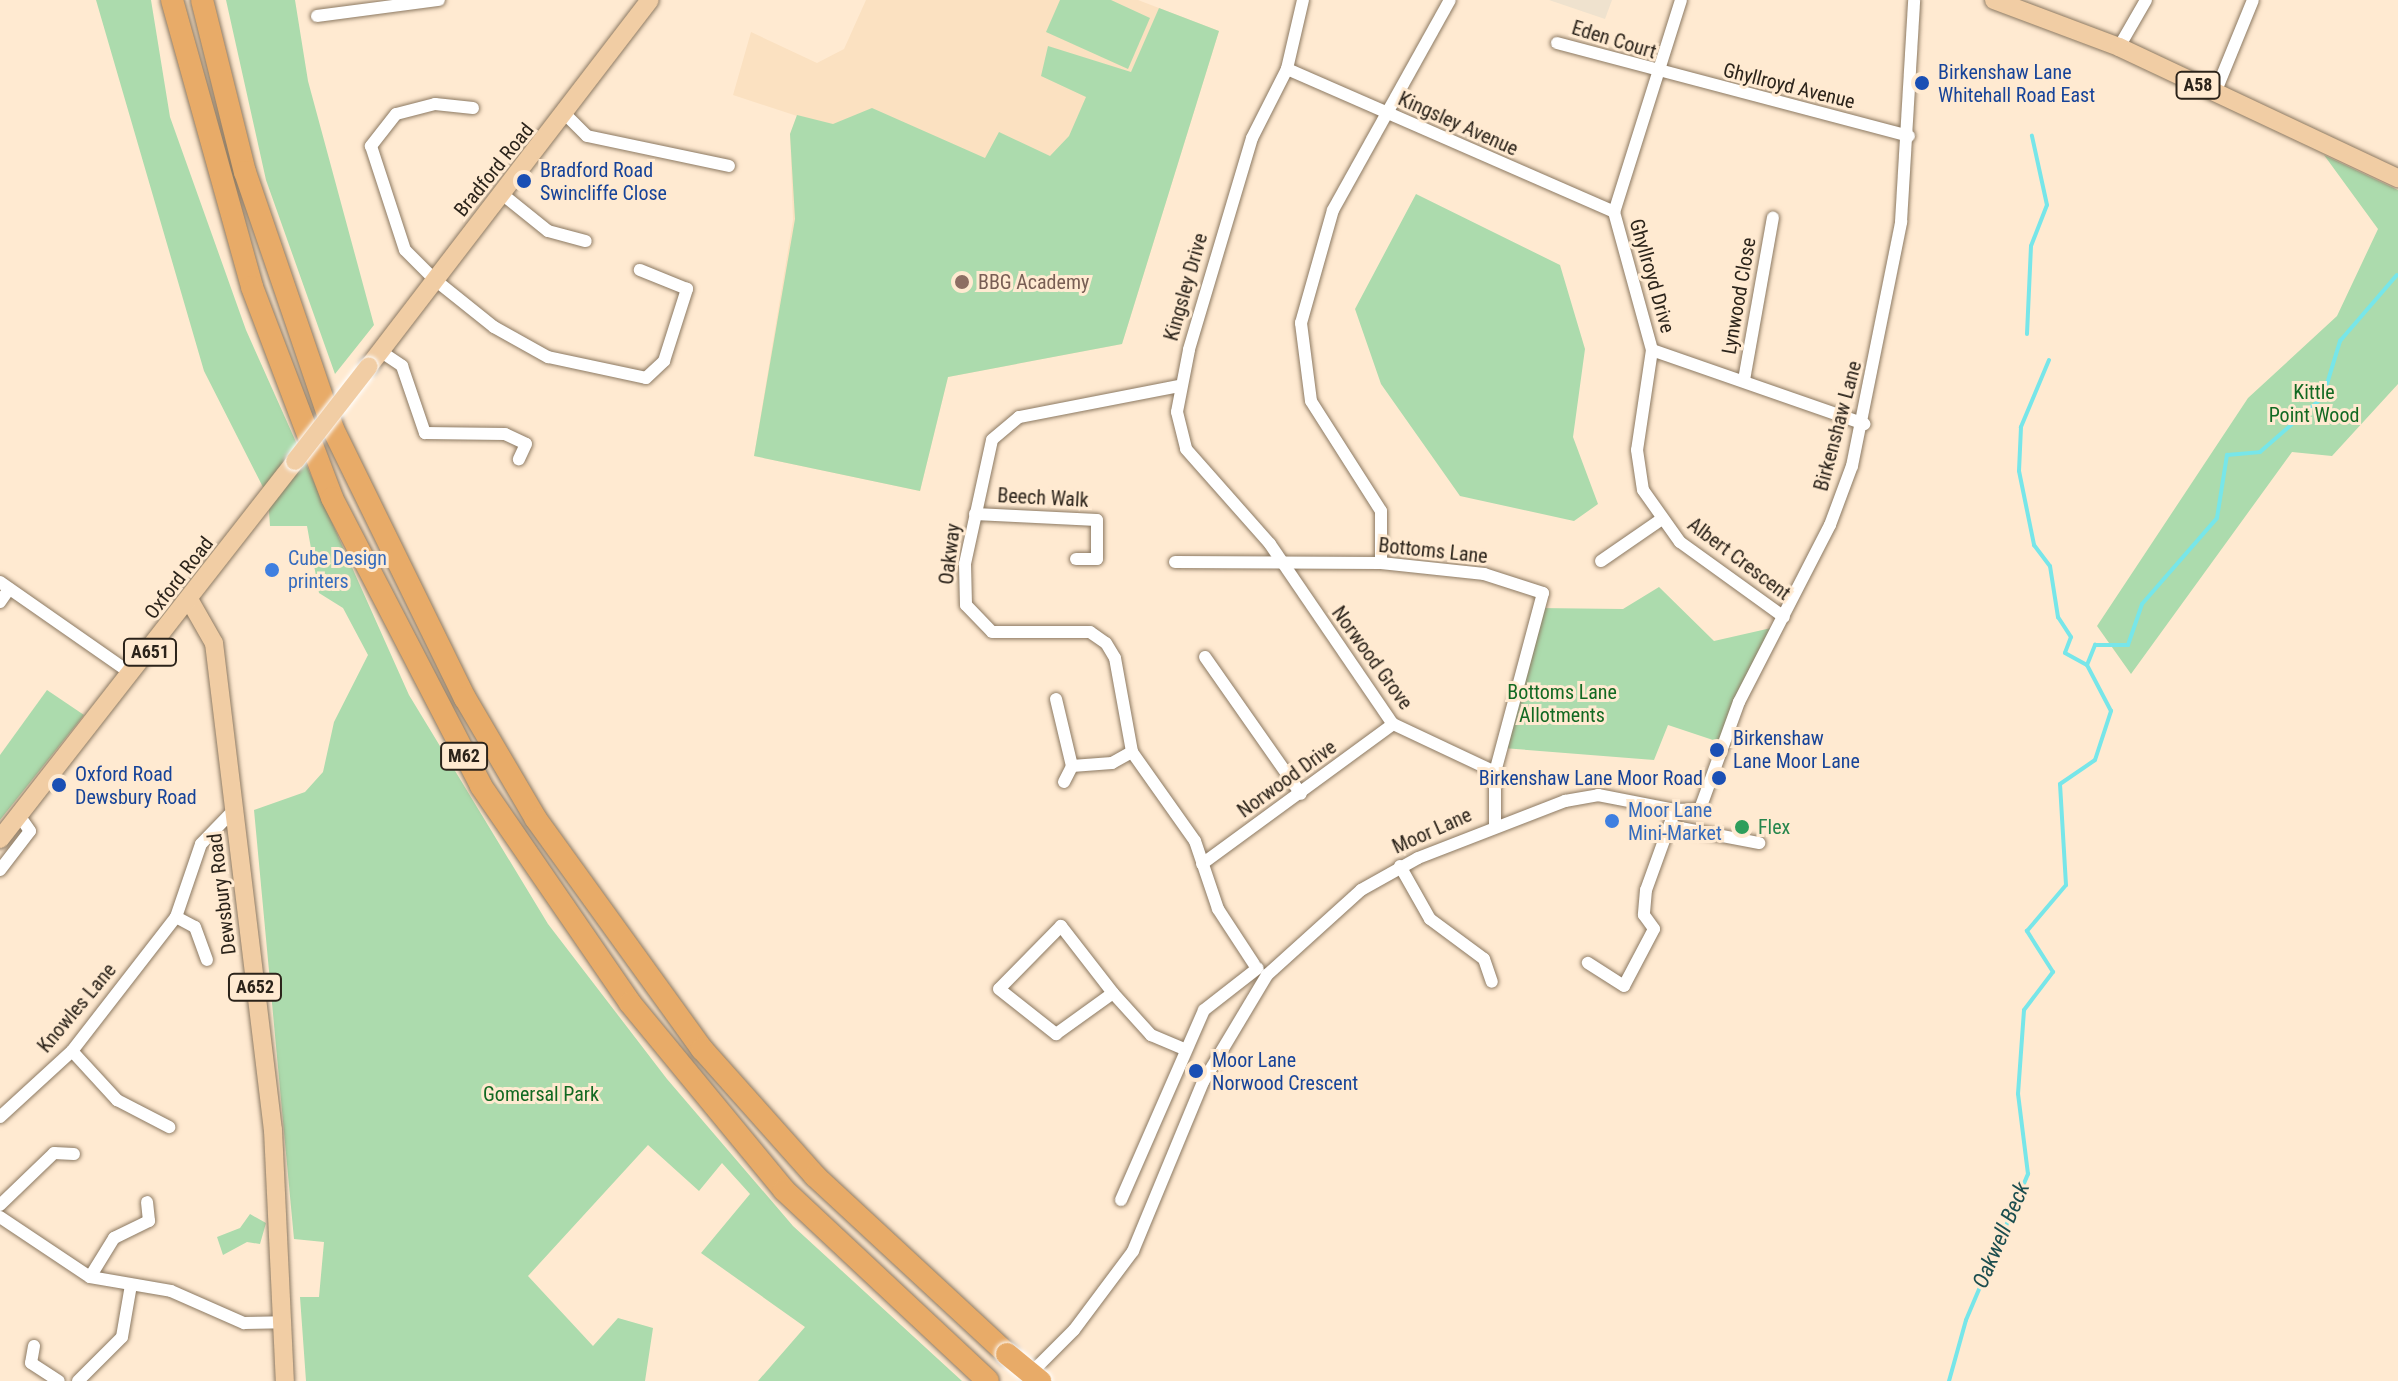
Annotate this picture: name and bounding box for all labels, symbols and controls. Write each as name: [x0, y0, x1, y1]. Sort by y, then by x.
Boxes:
street label: Eden Court: [1569, 16, 1659, 64]
street label: Ghyllroyd Avenue: [1721, 58, 1857, 114]
place label: Birkenshaw Lane Whitehall Road East: [1938, 60, 2095, 107]
road number: A58: [2174, 71, 2222, 99]
marker: Birkenshaw Lane Whitehall Road East: [1913, 74, 1931, 92]
street label: Kingsley Avenue: [1394, 87, 1522, 161]
street label: Bradford Road: [449, 119, 539, 221]
place label: Bradford Road Swincliffe Close: [540, 158, 667, 205]
marker: Bradford Road Swincliffe Close: [515, 172, 533, 190]
street label: Ghyllroyd Drive: [1624, 216, 1680, 336]
street label: Kingsley Drive: [1159, 230, 1213, 344]
street label: Lynwood Close: [1717, 236, 1761, 356]
place label: BBG Academy: [978, 270, 1089, 294]
marker: BBG Academy: [953, 273, 971, 291]
street label: Birkenshaw Lane: [1809, 358, 1867, 494]
park label: Kittle Point Wood: [2269, 381, 2359, 428]
street label: Beech Walk: [997, 484, 1089, 512]
street label: Albert Crescent: [1683, 513, 1795, 605]
street label: Oakway: [934, 522, 966, 586]
street label: Oxford Road: [139, 532, 219, 624]
street label: Bottoms Lane: [1377, 533, 1489, 569]
place label: Cube Design printers: [288, 546, 387, 593]
marker: Cube Design printers: [263, 561, 281, 579]
street label: Norwood Grove: [1327, 602, 1417, 714]
road number: A651: [122, 638, 178, 666]
park label: Bottoms Lane Allotments: [1507, 681, 1617, 728]
place label: Birkenshaw Lane Moor Lane: [1733, 726, 1860, 773]
street label: Norwood Drive: [1233, 735, 1341, 823]
marker: Birkenshaw Lane Moor Lane: [1708, 741, 1726, 759]
road number: M62: [440, 742, 488, 770]
place label: Oxford Road Dewsbury Road: [75, 762, 197, 809]
place label: Birkenshaw Lane Moor Road: [1479, 766, 1703, 790]
marker: Birkenshaw Lane Moor Road: [1710, 769, 1728, 787]
marker: Oxford Road Dewsbury Road: [50, 776, 68, 794]
place label: Moor Lane Mini-Market: [1628, 798, 1722, 845]
street label: Moor Lane: [1389, 803, 1475, 859]
marker: Moor Lane Mini-Market: [1603, 812, 1621, 830]
place label: Flex: [1758, 815, 1790, 839]
marker: Flex: [1733, 818, 1751, 836]
street label: Dewsbury Road: [203, 832, 241, 956]
street label: Knowles Lane: [33, 958, 121, 1058]
road number: A652: [227, 973, 283, 1001]
place label: Moor Lane Norwood Crescent: [1212, 1048, 1358, 1095]
marker: Moor Lane Norwood Crescent: [1187, 1062, 1205, 1080]
park label: Gomersal Park: [483, 1082, 599, 1106]
water label: Oakwell Beck: [1967, 1178, 2035, 1292]

